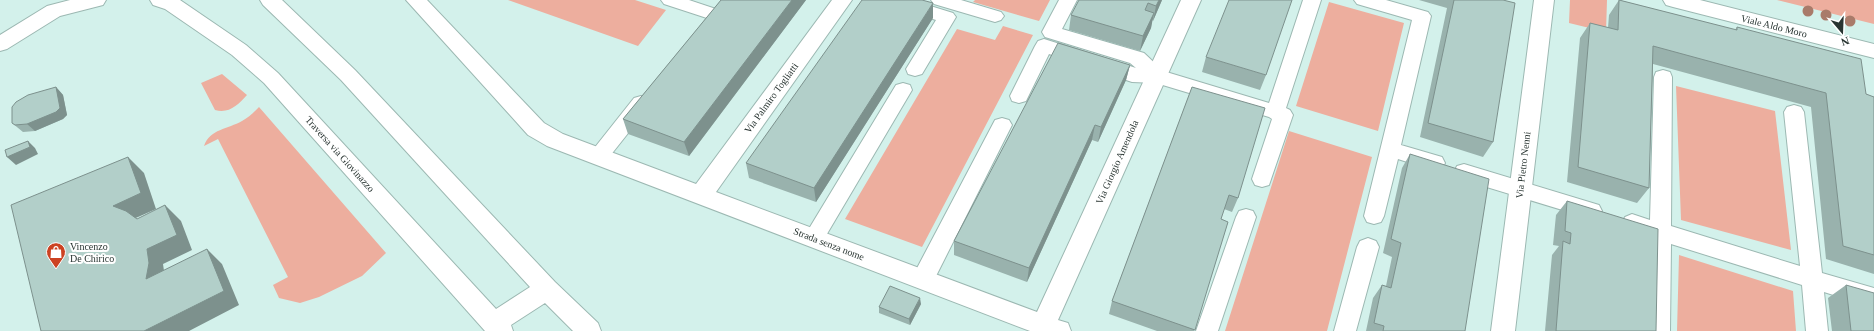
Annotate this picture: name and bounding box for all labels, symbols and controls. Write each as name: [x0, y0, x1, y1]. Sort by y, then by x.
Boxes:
street label: Viale Aldo Moro: [1740, 12, 1808, 40]
north arrow: [1822, 12, 1862, 52]
text: N: [1839, 34, 1851, 48]
street label: Via Palmiro Togliatti: [742, 61, 800, 135]
street label: Traversa via Giovinazzo: [303, 114, 377, 194]
street label: Via Giorgio Amendola: [1093, 118, 1141, 206]
street label: Via Pietro Nenni: [1513, 131, 1533, 199]
street label: Strada senza nome: [792, 225, 866, 263]
shop icon: Vincenzo De Chirico: [45, 241, 67, 269]
place label: Vincenzo De Chirico: [70, 241, 114, 264]

